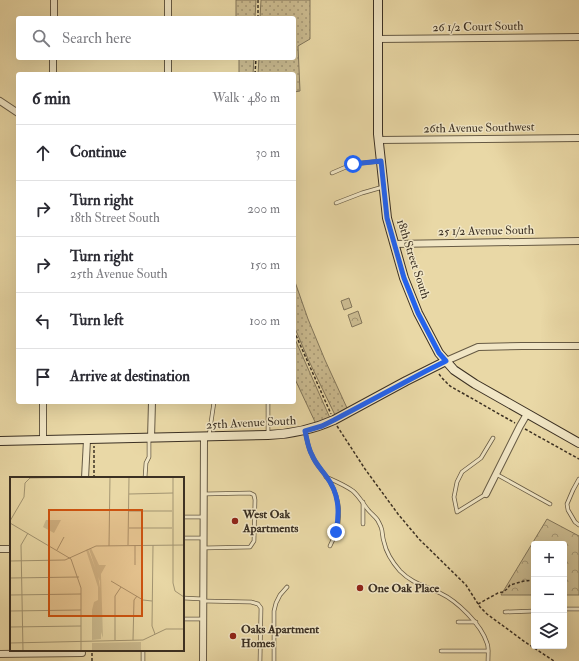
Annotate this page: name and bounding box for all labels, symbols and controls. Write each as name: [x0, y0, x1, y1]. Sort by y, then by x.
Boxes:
search box: [16, 16, 296, 60]
street label: 26 1/2 Court South: [432, 19, 524, 35]
icon: search: [30, 27, 52, 49]
text: Search here: [62, 29, 131, 48]
text: 6 min: [32, 88, 71, 109]
text: Walk · 480 m: [212, 90, 280, 106]
street label: 26th Avenue Southwest: [423, 120, 535, 136]
icon: ahead: [32, 142, 54, 164]
text: Continue: [70, 143, 126, 162]
text: 30 m: [256, 145, 280, 161]
route start: [344, 155, 362, 173]
text: Turn right: [70, 191, 133, 210]
icon: right: [32, 198, 54, 220]
text: 200 m: [247, 201, 280, 217]
text: 18th Street South: [70, 210, 160, 226]
street label: 18th Street South: [393, 217, 433, 301]
street label: 25 1/2 Avenue South: [438, 223, 535, 239]
text: Turn right: [70, 247, 133, 266]
icon: right: [32, 254, 54, 276]
text: 150 m: [250, 257, 280, 273]
text: 25th Avenue South: [70, 266, 168, 282]
icon: left: [32, 310, 54, 332]
text: Turn left: [70, 311, 124, 330]
text: 100 m: [249, 313, 280, 329]
icon: arrive: [32, 366, 54, 388]
text: Arrive at destination: [70, 367, 190, 386]
street label: 25th Avenue South: [206, 413, 297, 433]
inset map: [10, 477, 184, 651]
place label: West Oak Apartments: [242, 507, 298, 536]
marker: West Oak Apartments: [230, 516, 240, 526]
route end: [327, 523, 345, 541]
map controls: [531, 541, 567, 649]
button: +: [531, 541, 567, 577]
button: −: [531, 577, 567, 613]
place label: One Oak Place: [368, 581, 440, 596]
marker: One Oak Place: [355, 583, 365, 593]
button: layers: [531, 613, 567, 649]
place label: Oaks Apartment Homes: [241, 622, 319, 651]
marker: Oaks Apartment Homes: [228, 631, 238, 641]

